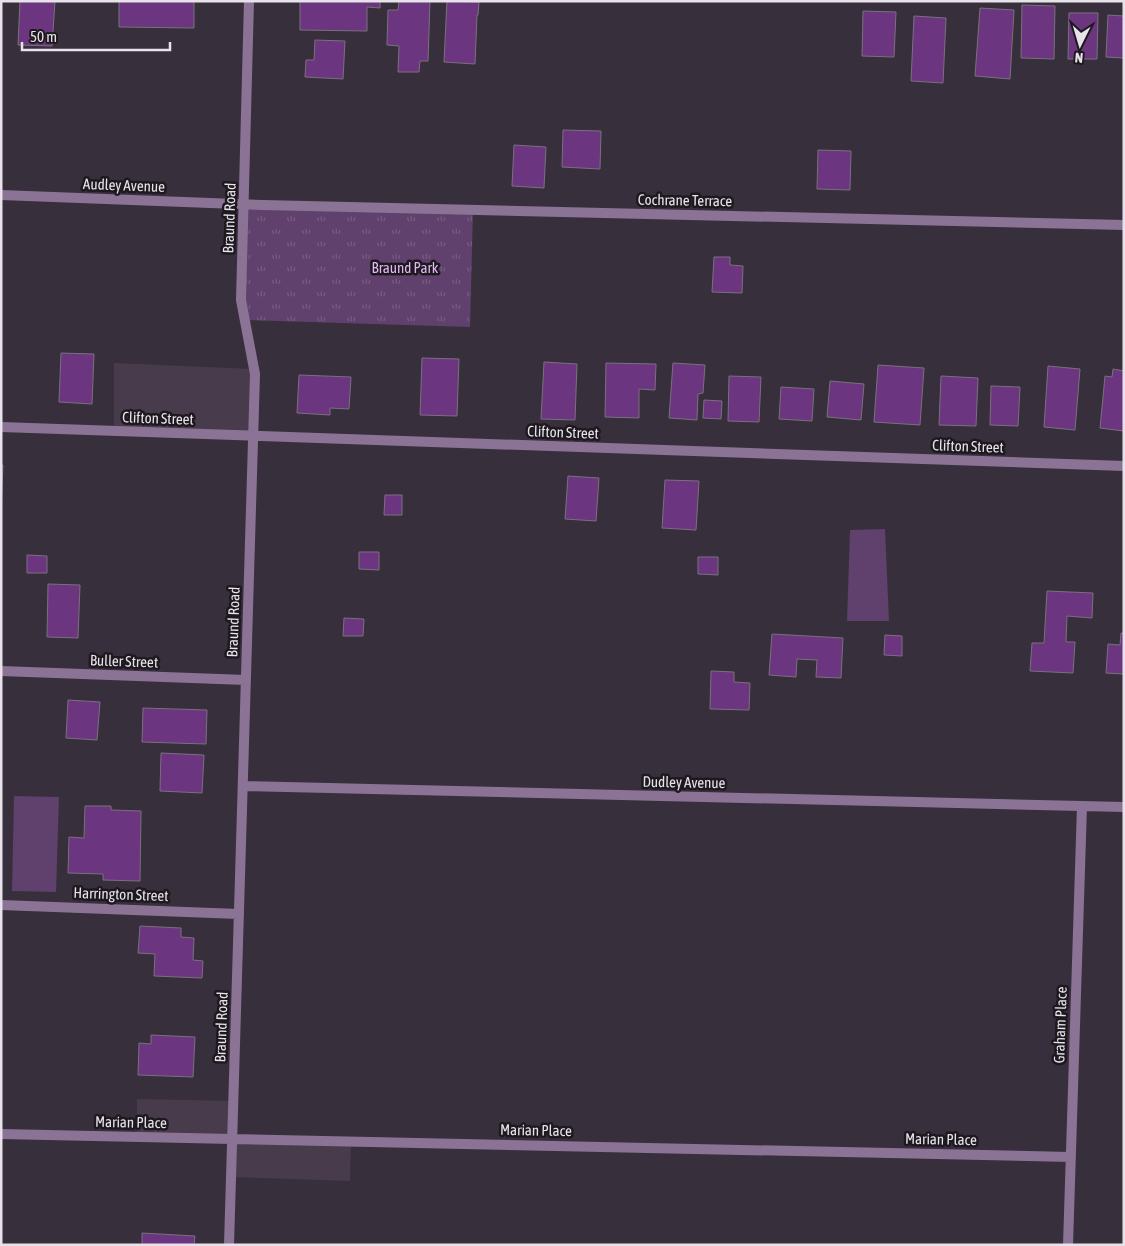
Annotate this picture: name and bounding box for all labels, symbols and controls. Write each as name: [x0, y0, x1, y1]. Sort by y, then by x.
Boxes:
scale bar: [22, 20, 170, 52]
north arrow: [1055, 20, 1105, 70]
text: 50 m: [30, 28, 57, 45]
text: N: [1074, 50, 1084, 66]
street label: Audley Avenue: [83, 175, 165, 195]
street label: Braund Road: [219, 182, 239, 254]
street label: Cochrane Terrace: [638, 191, 732, 209]
park label: Braund Park: [372, 259, 439, 276]
street label: Clifton Street: [122, 408, 194, 428]
street label: Clifton Street: [527, 422, 599, 442]
street label: Clifton Street: [932, 436, 1004, 456]
street label: Braund Road: [223, 586, 243, 658]
street label: Buller Street: [90, 651, 158, 671]
street label: Dudley Avenue: [642, 773, 726, 791]
street label: Harrington Street: [73, 884, 169, 904]
street label: Graham Place: [1050, 986, 1070, 1064]
street label: Braund Road: [211, 991, 231, 1063]
street label: Marian Place: [95, 1113, 167, 1131]
street label: Marian Place: [500, 1121, 572, 1139]
street label: Marian Place: [905, 1130, 977, 1148]

